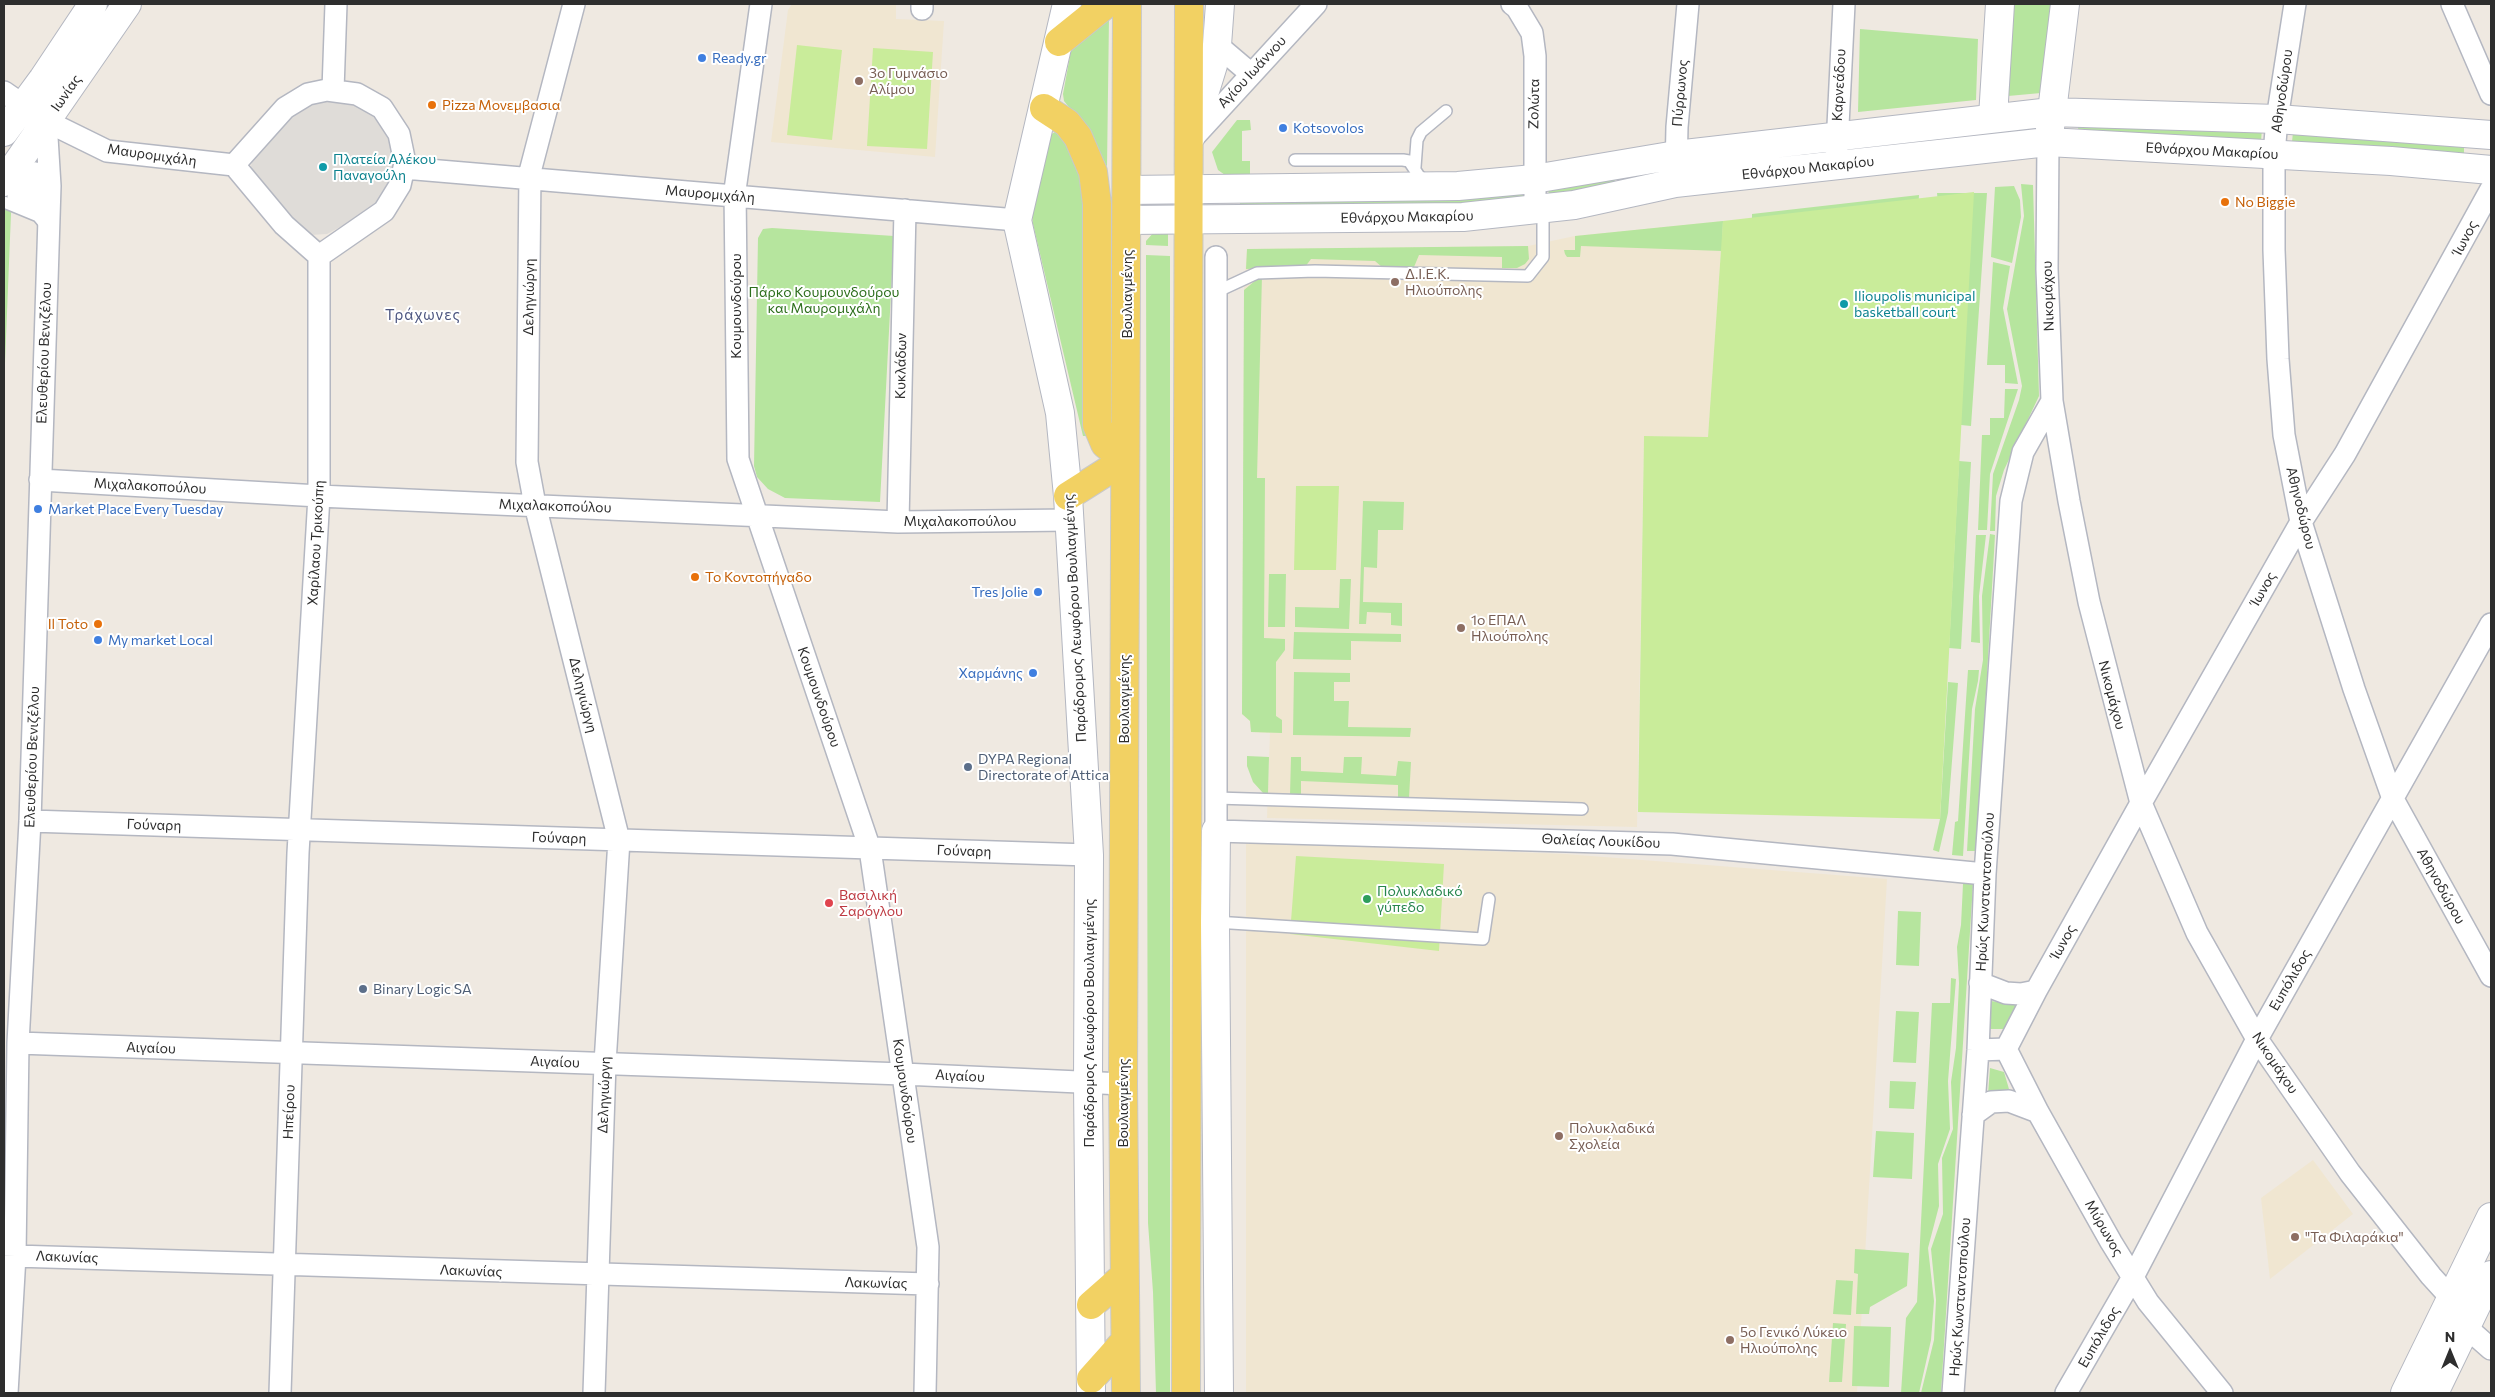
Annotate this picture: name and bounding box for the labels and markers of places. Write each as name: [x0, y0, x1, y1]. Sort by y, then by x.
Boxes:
place label: Ready.gr: [712, 50, 767, 66]
marker: Ready.gr: [696, 52, 708, 64]
place label: 3ο Γυμνάσιο Αλίμου: [869, 65, 948, 98]
marker: 3ο Γυμνάσιο Αλίμου: [853, 75, 865, 87]
place label: Pizza Μονεμβασια: [442, 97, 560, 113]
marker: Pizza Μονεμβασια: [426, 99, 438, 111]
place label: Kotsovolos: [1293, 120, 1364, 136]
marker: Kotsovolos: [1277, 122, 1289, 134]
place label: Πλατεία Αλέκου Παναγούλη: [333, 151, 436, 184]
marker: Πλατεία Αλέκου Παναγούλη: [317, 161, 329, 173]
place label: Νο Biggie: [2235, 194, 2295, 210]
marker: Νο Biggie: [2219, 196, 2231, 208]
place label: Δ.Ι.Ε.Κ. Ηλιούπολης: [1405, 266, 1482, 298]
marker: Δ.Ι.Ε.Κ. Ηλιούπολης: [1389, 276, 1401, 288]
place label: Ilioupolis municipal basketball court: [1854, 288, 1975, 321]
marker: Ilioupolis municipal basketball court: [1838, 298, 1850, 310]
place label: Market Place Every Tuesday: [48, 501, 224, 517]
marker: Market Place Every Tuesday: [32, 503, 44, 515]
place label: Το Κοντοπήγαδο: [705, 569, 812, 585]
marker: Το Κοντοπήγαδο: [689, 571, 701, 583]
place label: Tres Jolie: [971, 584, 1028, 600]
marker: Tres Jolie: [1032, 586, 1044, 598]
place label: 1ο ΕΠΑΛ Ηλιούπολης: [1471, 612, 1548, 644]
place label: Il Toto: [48, 616, 88, 632]
marker: Il Toto: [92, 618, 104, 630]
marker: 1ο ΕΠΑΛ Ηλιούπολης: [1455, 622, 1467, 634]
place label: My market Local: [108, 632, 213, 648]
marker: My market Local: [92, 634, 104, 646]
place label: Χαρμάνης: [959, 665, 1023, 681]
marker: Χαρμάνης: [1027, 667, 1039, 679]
place label: DYPA Regional Directorate of Attica: [978, 751, 1109, 784]
marker: DYPA Regional Directorate of Attica: [962, 761, 974, 773]
place label: Πολυκλαδικό γύπεδο: [1377, 883, 1463, 916]
place label: Βασιλική Σαρόγλου: [839, 887, 903, 920]
marker: Πολυκλαδικό γύπεδο: [1361, 893, 1373, 905]
marker: Βασιλική Σαρόγλου: [823, 897, 835, 909]
place label: Binary Logic SA: [373, 981, 472, 997]
marker: Binary Logic SA: [357, 983, 369, 995]
place label: Πολυκλαδικά Σχολεία: [1569, 1120, 1655, 1152]
marker: Πολυκλαδικά Σχολεία: [1553, 1130, 1565, 1142]
place label: "Τα Φιλαράκια": [2305, 1229, 2404, 1245]
marker: "Τα Φιλαράκια": [2289, 1231, 2301, 1243]
place label: 5ο Γενικό Λύκειο Ηλιούπολης: [1740, 1324, 1847, 1356]
marker: 5ο Γενικό Λύκειο Ηλιούπολης: [1724, 1334, 1736, 1346]

